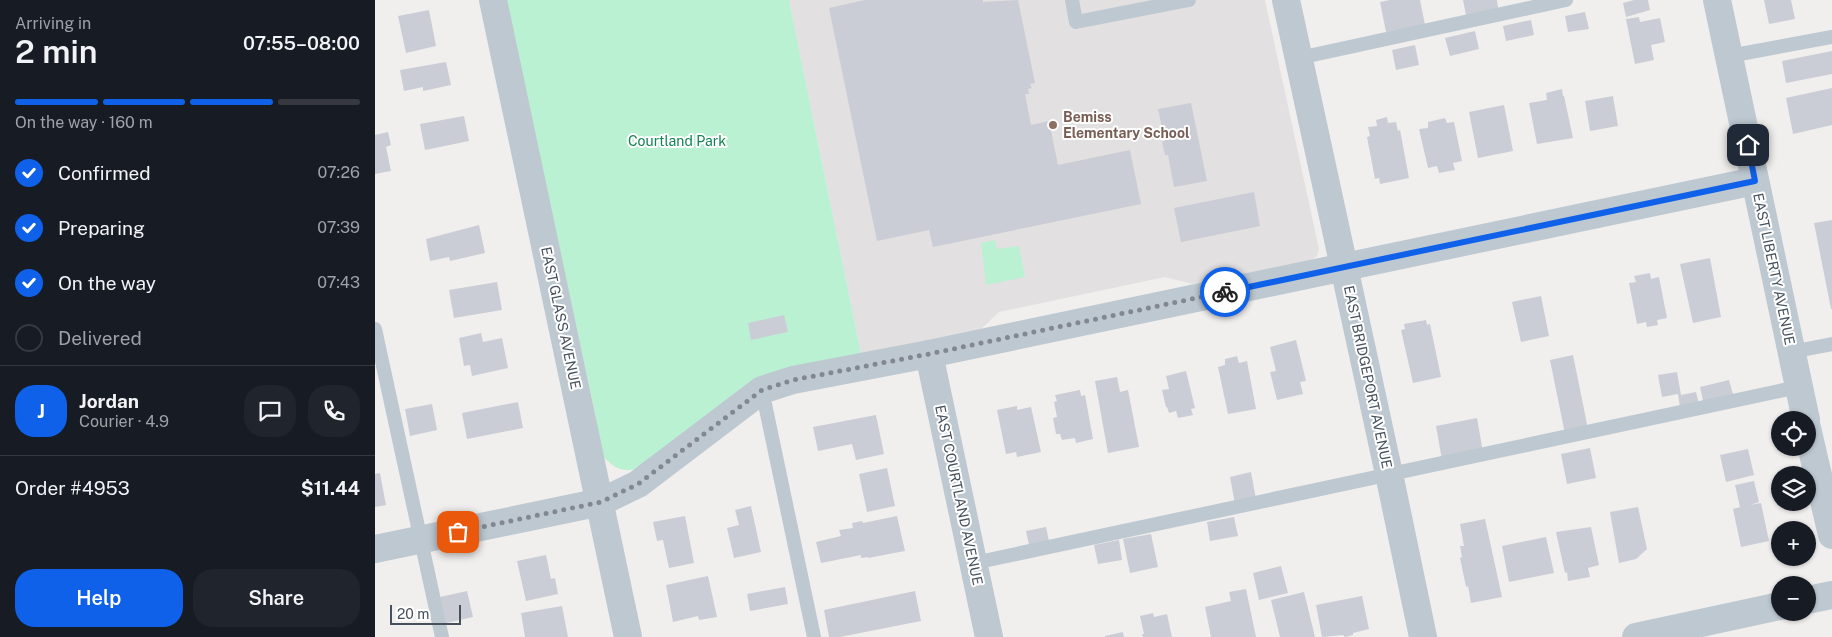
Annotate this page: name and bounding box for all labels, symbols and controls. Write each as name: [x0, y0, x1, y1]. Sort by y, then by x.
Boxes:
text: Arriving in: [15, 14, 91, 33]
text: 07:55–08:00: [243, 32, 360, 54]
text: 2 min: [15, 33, 98, 70]
place label: Bemiss Elementary School: [1063, 109, 1190, 141]
text: On the way · 160 m: [15, 113, 153, 132]
marker: Bemiss Elementary School: [1047, 119, 1059, 131]
pin: [1727, 124, 1769, 166]
icon: home: [1734, 131, 1762, 159]
park label: Courtland Park: [628, 133, 726, 149]
icon: check: [15, 159, 43, 187]
text: Confirmed: [58, 162, 151, 184]
text: 07:26: [317, 163, 360, 182]
street label: EAST LIBERTY AVENUE: [1750, 192, 1798, 346]
icon: check: [15, 214, 43, 242]
text: Preparing: [58, 217, 145, 239]
text: 07:39: [317, 218, 360, 237]
street label: EAST GLASS AVENUE: [538, 245, 584, 391]
courier: [1200, 267, 1250, 317]
icon: check: [15, 269, 43, 297]
text: On the way: [58, 272, 156, 294]
text: 07:43: [317, 273, 360, 292]
icon: bike: [1211, 278, 1239, 306]
street label: EAST BRIDGEPORT AVENUE: [1341, 284, 1395, 470]
text: Delivered: [58, 327, 142, 349]
button: chat: [244, 385, 296, 437]
button: phone: [308, 385, 360, 437]
text: Jordan: [79, 390, 139, 412]
text: J: [37, 400, 45, 422]
street label: EAST COURTLAND AVENUE: [932, 403, 986, 587]
map controls: [1771, 411, 1816, 621]
button: locate: [1771, 411, 1816, 456]
text: Courier · 4.9: [79, 412, 169, 431]
button: layers: [1771, 466, 1816, 511]
text: Order #4953: [15, 477, 130, 499]
text: $11.44: [301, 477, 360, 499]
pin: [437, 511, 479, 553]
icon: bag: [444, 518, 472, 546]
button: +: [1771, 521, 1816, 566]
button: Help: [15, 569, 183, 627]
button: Share: [193, 569, 360, 627]
button: −: [1771, 576, 1816, 621]
scale bar: [390, 602, 461, 625]
text: 20 m: [397, 606, 429, 622]

